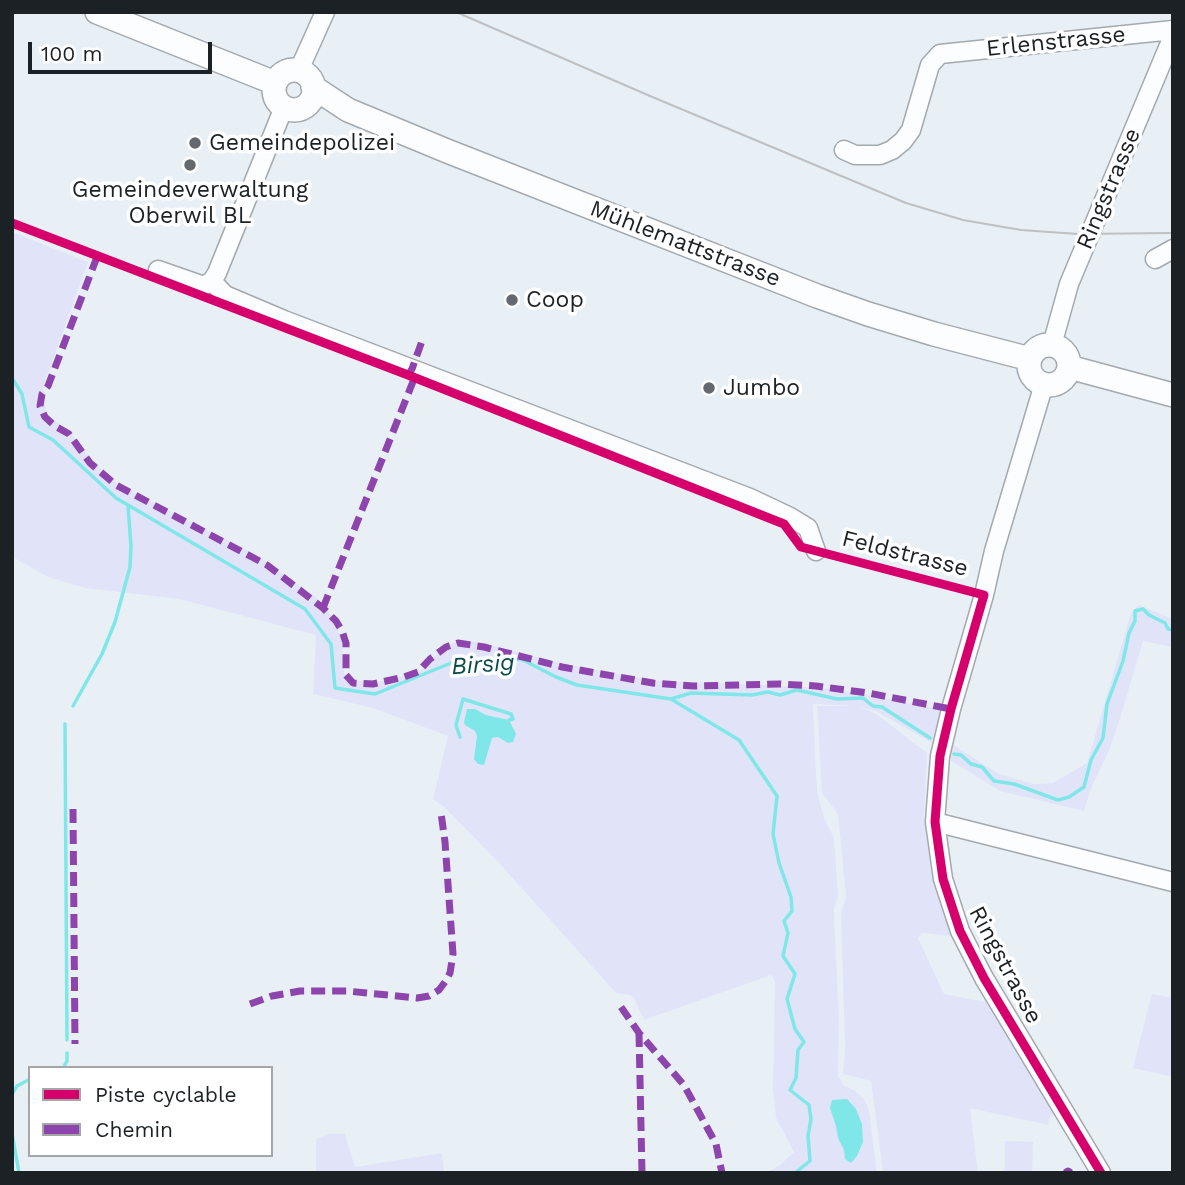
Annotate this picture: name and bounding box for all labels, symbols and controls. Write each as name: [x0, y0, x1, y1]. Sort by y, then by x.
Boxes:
street label: Erlenstrasse: [985, 21, 1127, 63]
scale bar: [32, 28, 215, 72]
text: 100 m: [41, 41, 103, 66]
street label: Ringstrasse: [1071, 124, 1147, 254]
place label: Gemeindepolizei: [209, 129, 395, 157]
marker: Gemeindepolizei: [187, 135, 203, 151]
marker: Gemeindeverwaltung Oberwil BL: [182, 157, 198, 173]
place label: Gemeindeverwaltung Oberwil BL: [72, 176, 308, 230]
street label: Mühlemattstrasse: [586, 195, 784, 293]
place label: Coop: [526, 286, 584, 314]
marker: Coop: [504, 292, 520, 308]
place label: Jumbo: [723, 374, 800, 402]
marker: Jumbo: [701, 380, 717, 396]
street label: Feldstrasse: [839, 525, 971, 583]
water label: Birsig: [450, 648, 516, 682]
street label: Ringstrasse: [963, 902, 1047, 1028]
legend: [28, 1066, 273, 1157]
text: Piste cyclable: [95, 1082, 237, 1107]
text: Chemin: [95, 1117, 173, 1142]

